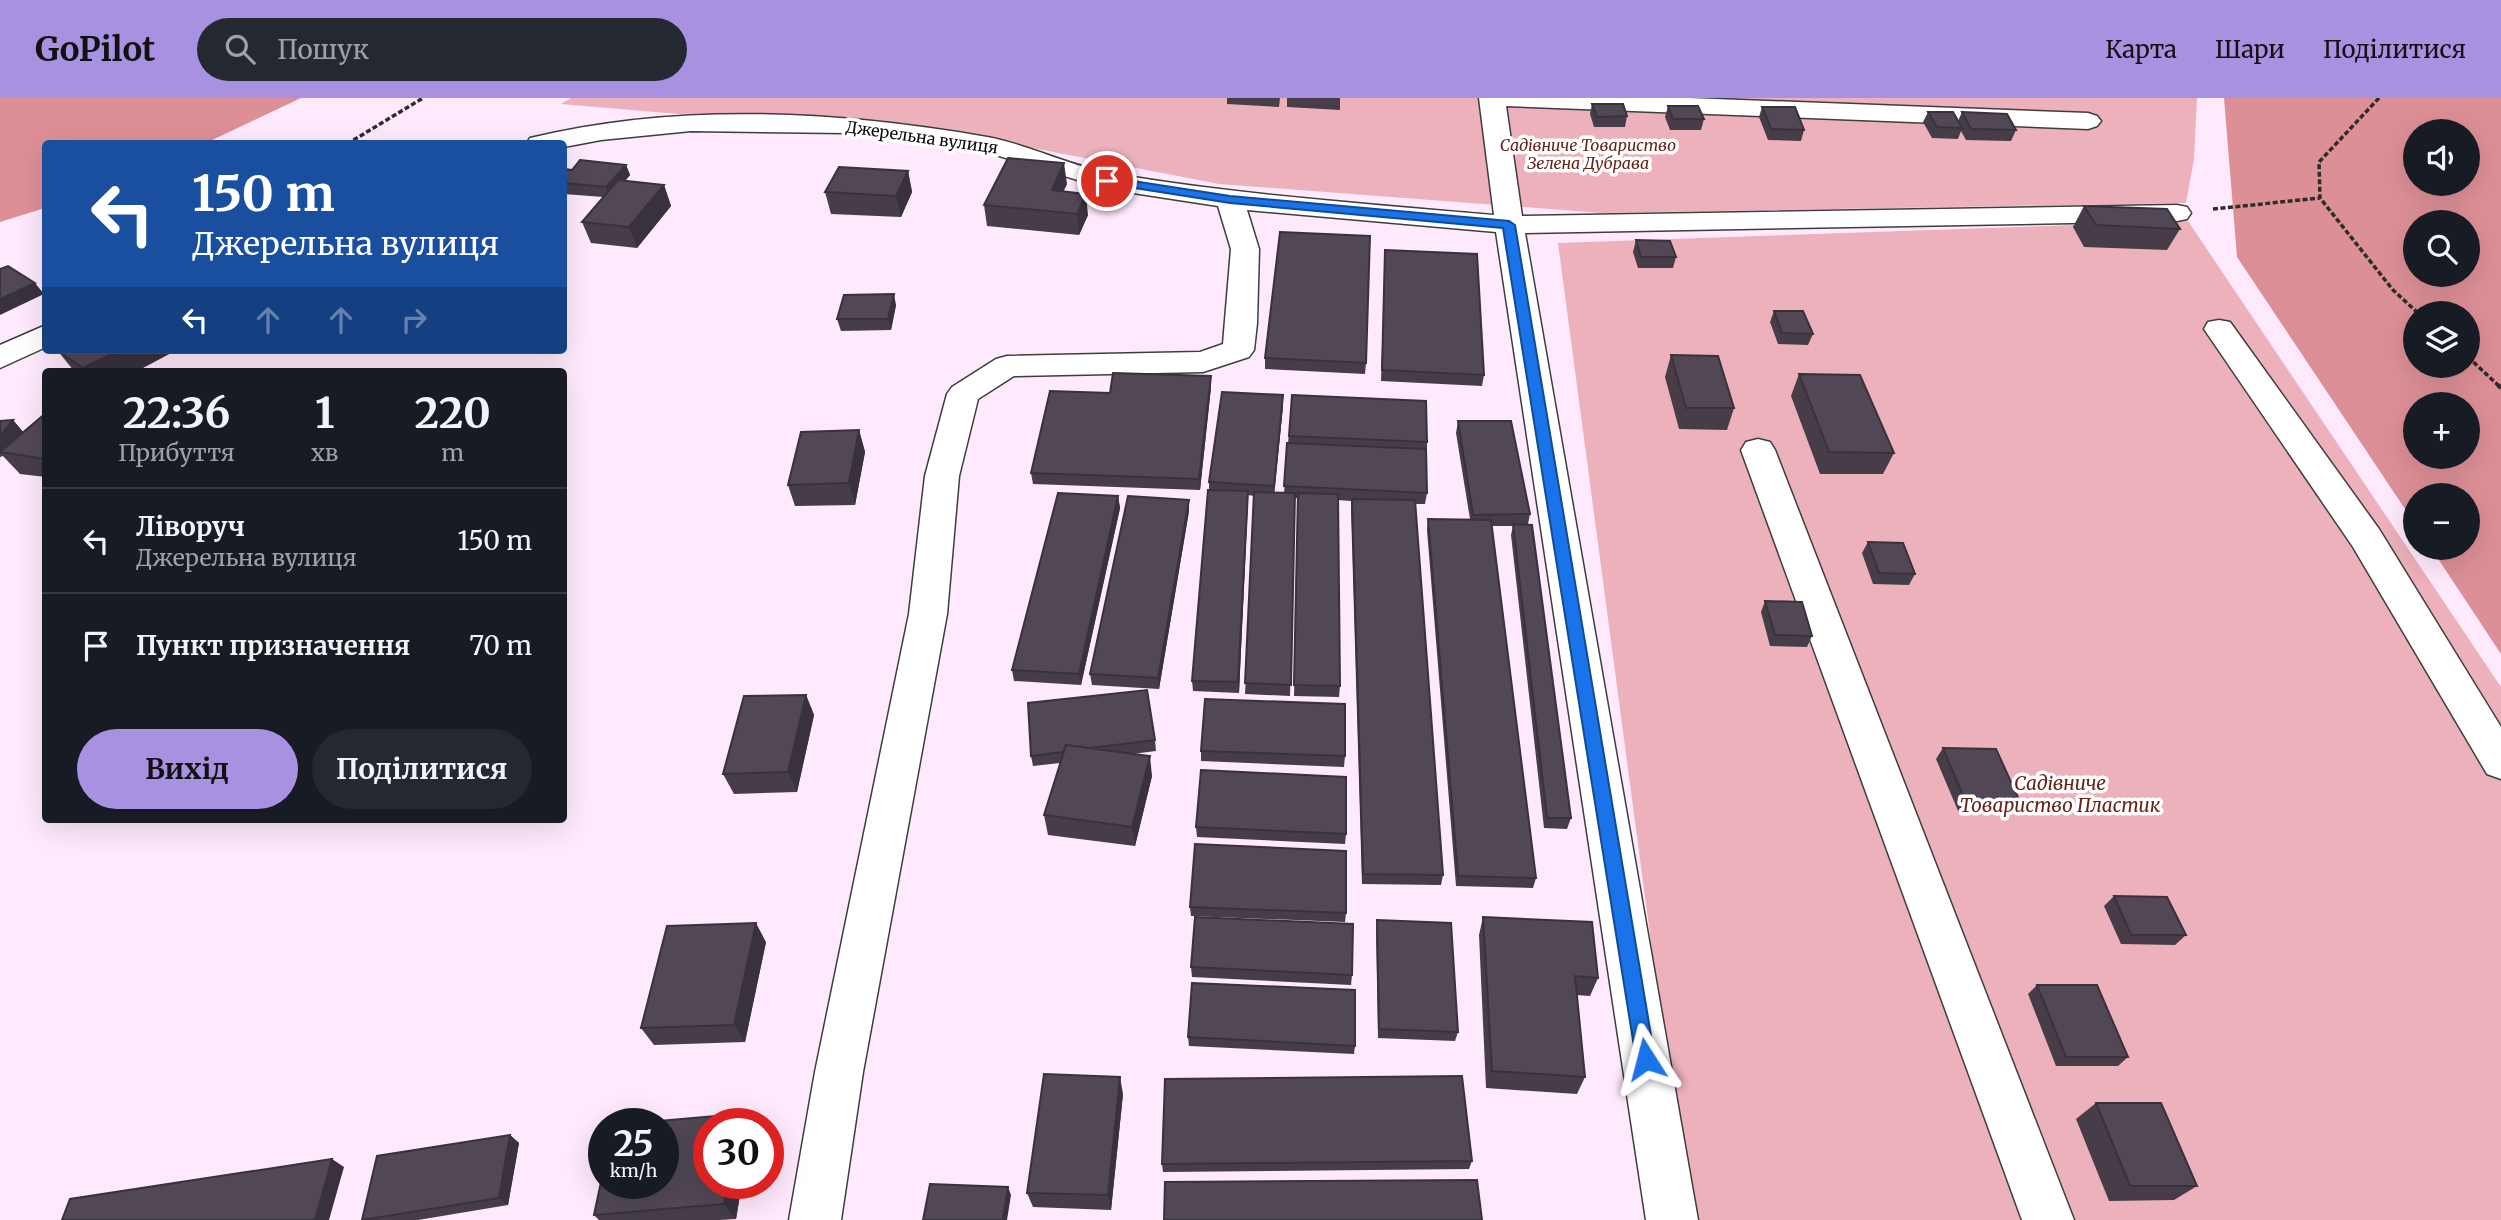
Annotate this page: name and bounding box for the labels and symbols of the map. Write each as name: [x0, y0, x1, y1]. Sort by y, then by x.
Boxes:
street label: Джерельна вулиця: [845, 116, 999, 158]
park label: Садівниче Товариство Зелена Дубрава: [1500, 135, 1676, 173]
pin: [1077, 151, 1137, 211]
park label: Садівниче Товариство Пластик: [1960, 771, 2161, 817]
position arrow: [1609, 1022, 1683, 1096]
speed limit sign: 30: [693, 1108, 784, 1199]

